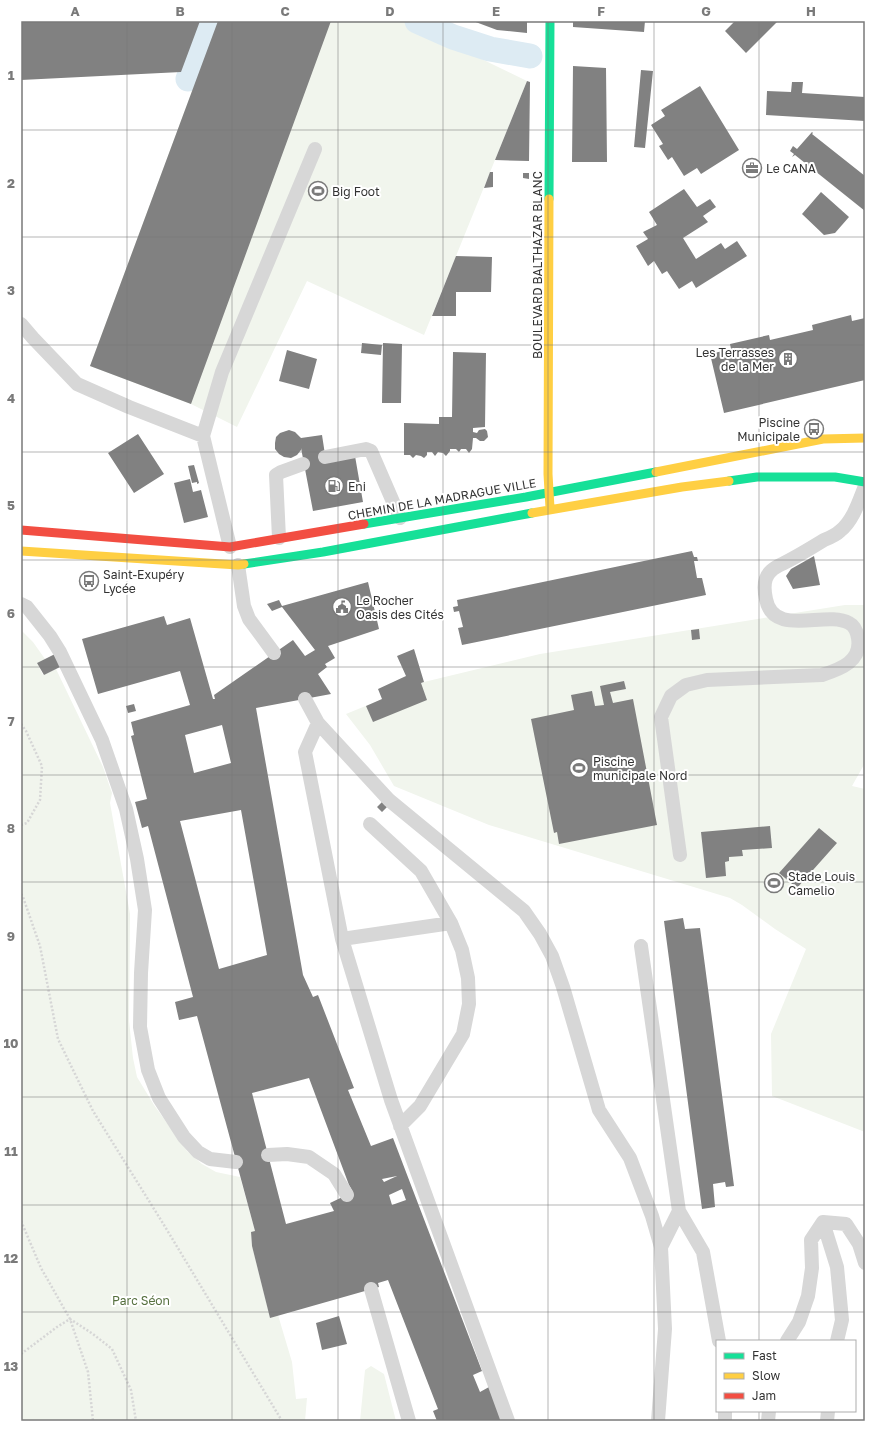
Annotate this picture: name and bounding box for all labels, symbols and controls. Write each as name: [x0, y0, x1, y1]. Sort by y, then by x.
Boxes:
text: A: [70, 3, 80, 19]
text: B: [175, 3, 185, 19]
text: C: [280, 3, 290, 19]
text: D: [385, 3, 395, 19]
text: E: [492, 3, 500, 19]
text: F: [597, 3, 605, 19]
text: G: [701, 3, 711, 19]
text: H: [806, 3, 816, 19]
text: 1: [8, 67, 15, 83]
office icon: Le CANA: [741, 157, 763, 179]
place label: Le CANA: [766, 161, 816, 176]
street label: BOULEVARD BALTHAZAR BLANC: [530, 171, 545, 359]
text: 2: [7, 175, 15, 191]
sports icon: Big Foot: [307, 180, 329, 202]
place label: Big Foot: [332, 184, 380, 199]
text: 3: [7, 282, 15, 298]
place label: Les Terrasses de la Mer: [696, 345, 774, 374]
building icon: Les Terrasses de la Mer: [777, 348, 799, 370]
text: 4: [7, 390, 15, 406]
place label: Piscine Municipale: [737, 415, 800, 444]
bus stop icon: Piscine Municipale: [803, 418, 825, 440]
fuel station icon: Eni: [323, 475, 345, 497]
street label: CHEMIN DE LA MADRAGUE VILLE: [347, 475, 537, 523]
place label: Eni: [348, 479, 366, 494]
text: 5: [7, 497, 15, 513]
place label: Saint-Exupéry Lycée: [103, 567, 185, 596]
bus stop icon: Saint-Exupéry Lycée: [78, 570, 100, 592]
place label: Le Rocher Oasis des Cités: [356, 593, 444, 622]
public building icon: Le Rocher Oasis des Cités: [331, 596, 353, 618]
text: 6: [7, 605, 15, 621]
text: 7: [7, 713, 15, 729]
place label: Piscine municipale Nord: [593, 754, 687, 783]
sports icon: Piscine municipale Nord: [568, 757, 590, 779]
text: 8: [7, 820, 15, 836]
place label: Stade Louis Camelio: [788, 869, 855, 898]
sports icon: Stade Louis Camelio: [763, 872, 785, 894]
text: 9: [7, 928, 15, 944]
text: 10: [3, 1035, 19, 1051]
text: 11: [4, 1143, 18, 1159]
text: 12: [4, 1250, 18, 1266]
park label: Parc Séon: [112, 1293, 170, 1308]
legend: [716, 1340, 856, 1412]
text: Fast: [752, 1348, 777, 1363]
text: 13: [4, 1358, 18, 1374]
text: Slow: [752, 1368, 780, 1383]
text: Jam: [752, 1388, 776, 1403]

